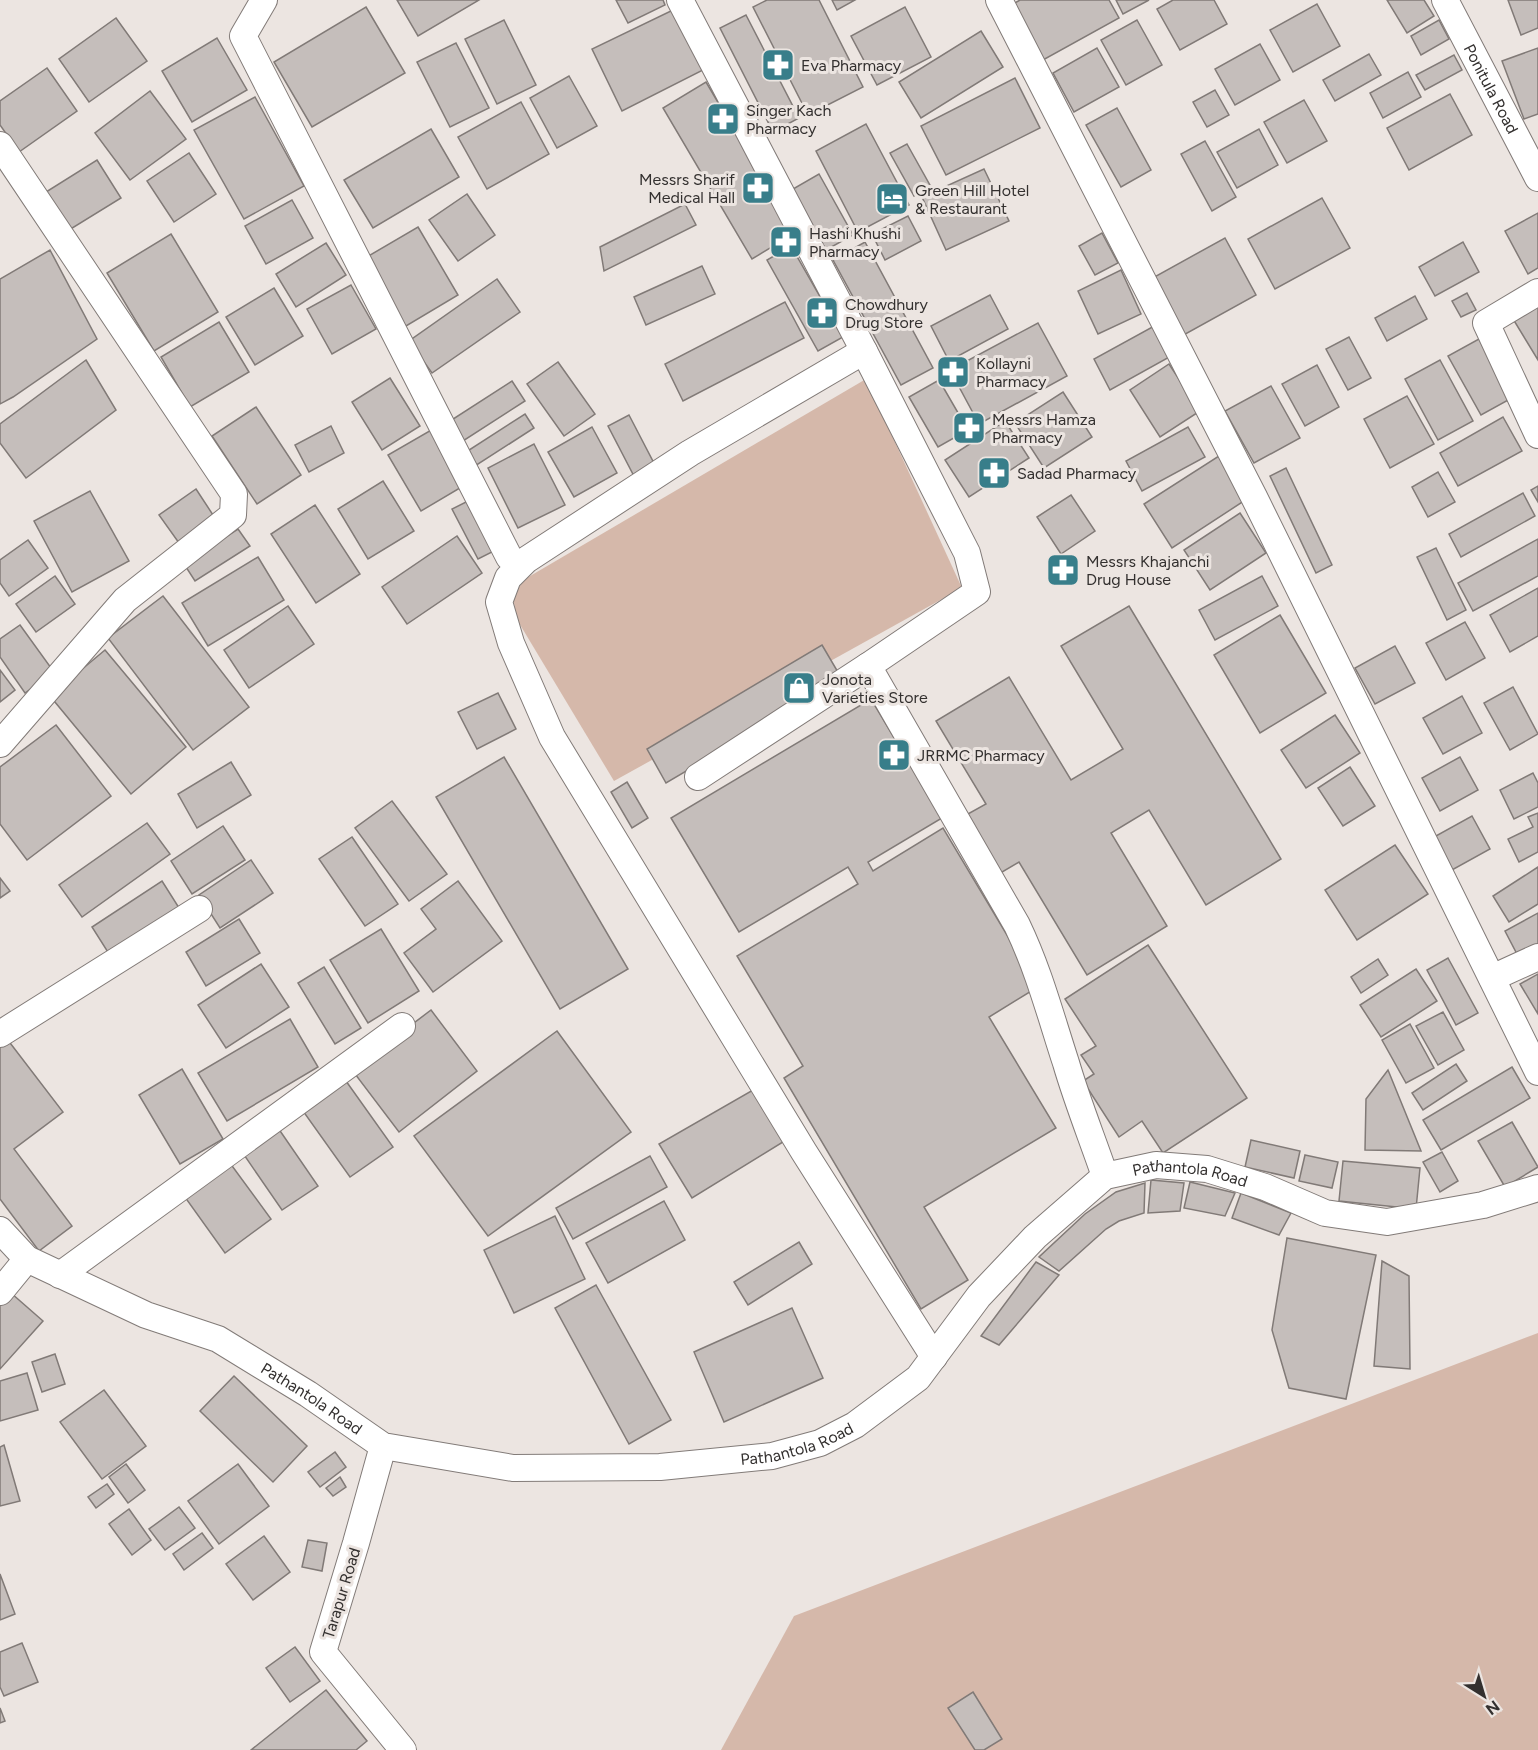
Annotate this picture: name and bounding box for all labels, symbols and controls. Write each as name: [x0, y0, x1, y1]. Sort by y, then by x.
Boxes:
street label: Ponitula Road: [1460, 41, 1522, 137]
pharmacy icon: Eva Pharmacy: [760, 47, 796, 83]
place label: Eva Pharmacy: [801, 56, 902, 75]
pharmacy icon: Singer Kach Pharmacy: [705, 101, 741, 137]
place label: Singer Kach Pharmacy: [746, 101, 831, 138]
place label: Messrs Sharif Medical Hall: [639, 170, 735, 207]
pharmacy icon: Messrs Sharif Medical Hall: [740, 170, 776, 206]
hotel icon: Green Hill Hotel & Restaurant: [874, 181, 910, 217]
place label: Green Hill Hotel & Restaurant: [915, 181, 1029, 218]
pharmacy icon: Hashi Khushi Pharmacy: [768, 224, 804, 260]
place label: Hashi Khushi Pharmacy: [809, 224, 901, 261]
pharmacy icon: Chowdhury Drug Store: [804, 295, 840, 331]
place label: Chowdhury Drug Store: [845, 295, 929, 332]
pharmacy icon: Kollayni Pharmacy: [935, 354, 971, 390]
place label: Kollayni Pharmacy: [976, 354, 1047, 391]
pharmacy icon: Messrs Hamza Pharmacy: [951, 410, 987, 446]
place label: Messrs Hamza Pharmacy: [992, 410, 1096, 447]
pharmacy icon: Sadad Pharmacy: [976, 455, 1012, 491]
place label: Sadad Pharmacy: [1017, 464, 1137, 483]
pharmacy icon: Messrs Khajanchi Drug House: [1045, 552, 1081, 588]
place label: Messrs Khajanchi Drug House: [1086, 552, 1210, 589]
shop icon: Jonota Varieties Store: [781, 670, 817, 706]
place label: Jonota Varieties Store: [822, 670, 928, 707]
pharmacy icon: JRRMC Pharmacy: [876, 737, 912, 773]
place label: JRRMC Pharmacy: [917, 746, 1045, 765]
street label: Pathantola Road: [1131, 1156, 1250, 1191]
street label: Pathantola Road: [257, 1359, 366, 1439]
street label: Pathantola Road: [739, 1419, 856, 1469]
street label: Tarapur Road: [319, 1545, 364, 1641]
north arrow: [1454, 1666, 1514, 1726]
text: N: [1482, 1696, 1503, 1719]

